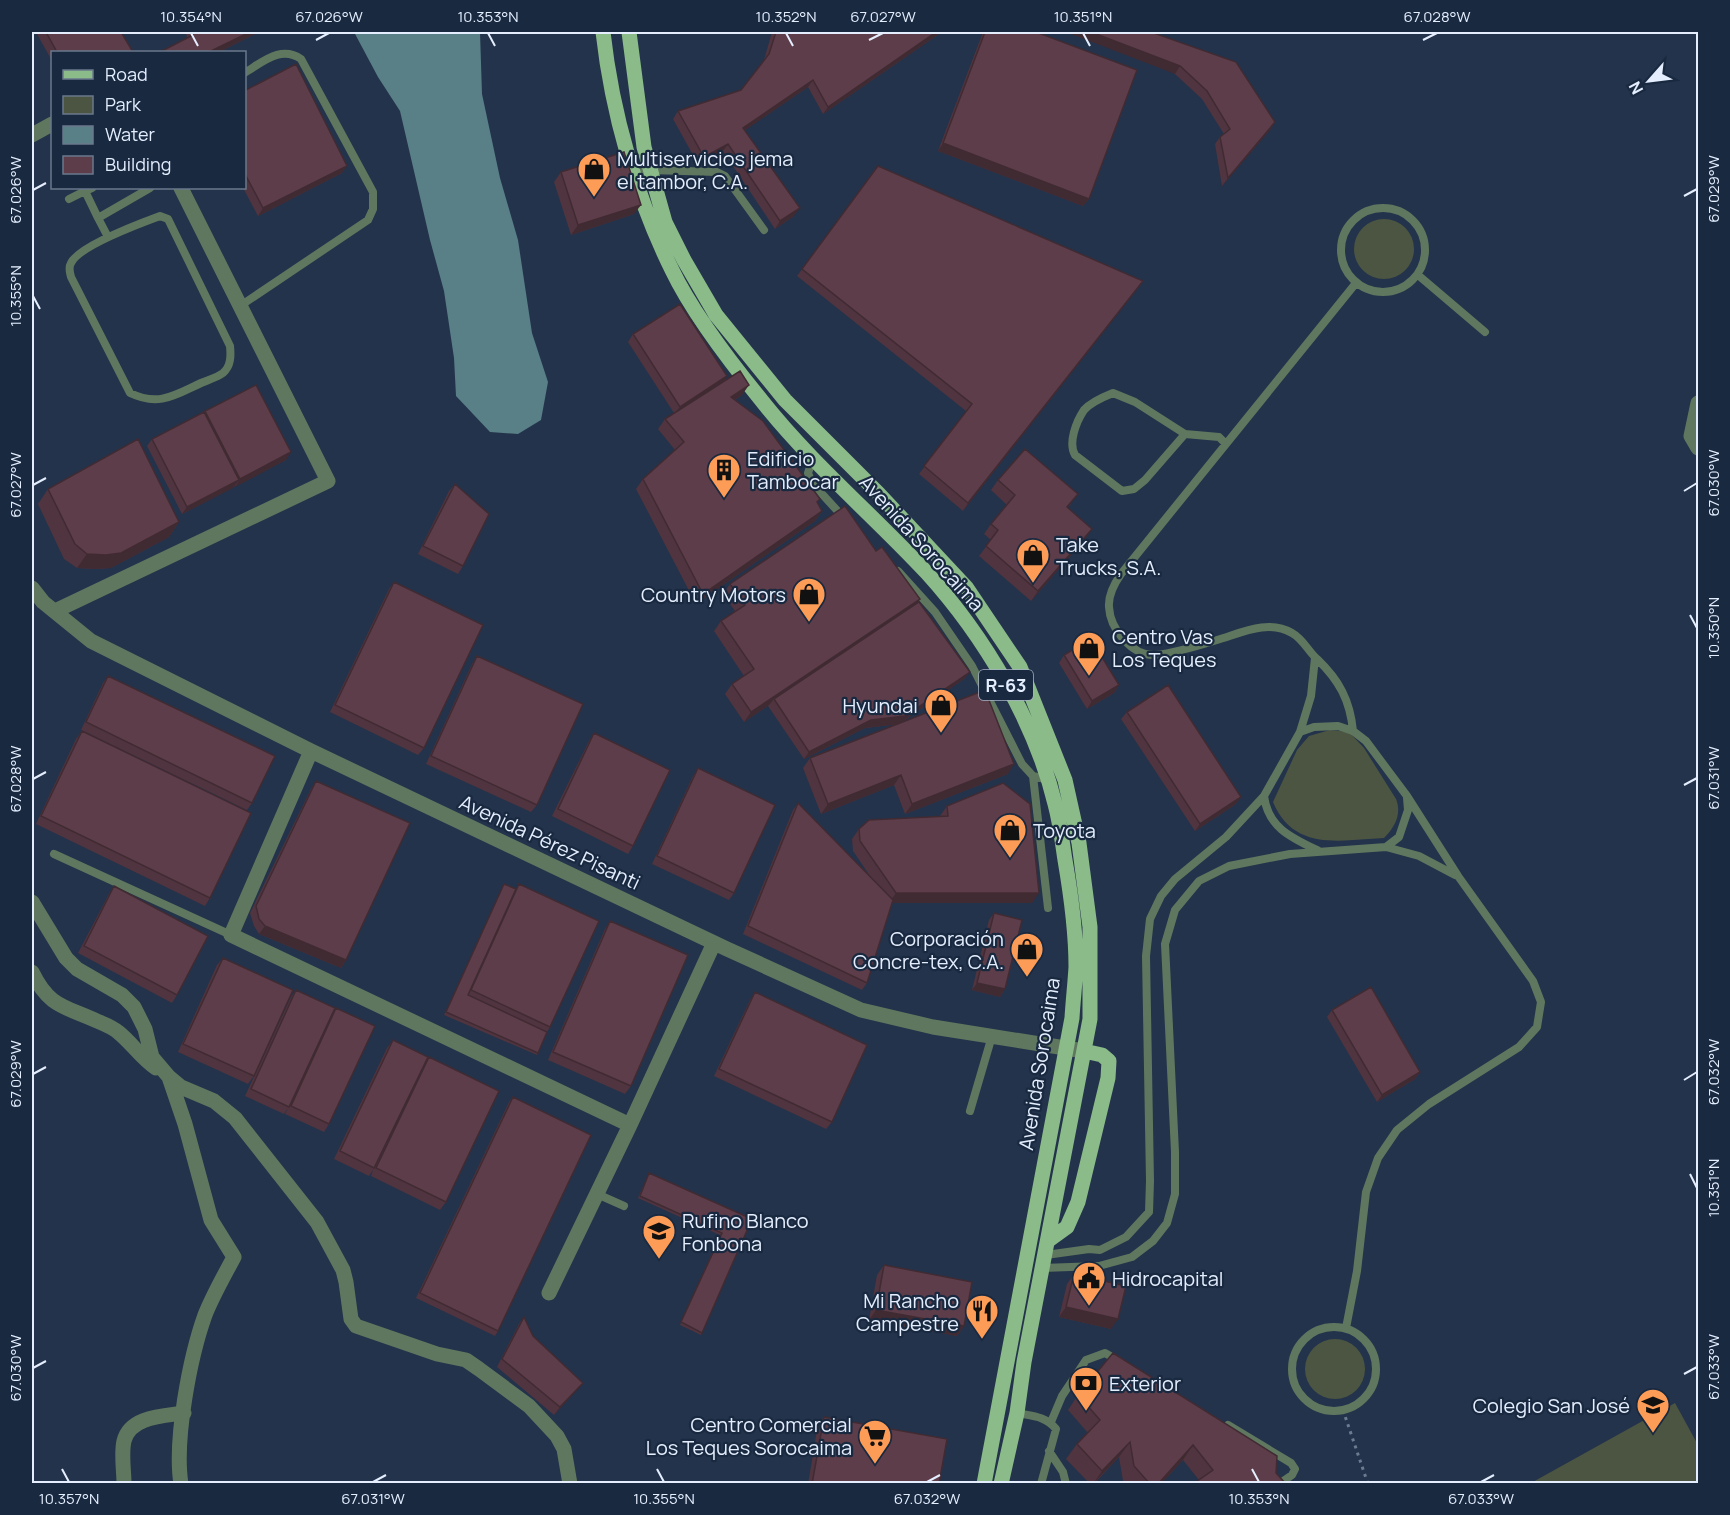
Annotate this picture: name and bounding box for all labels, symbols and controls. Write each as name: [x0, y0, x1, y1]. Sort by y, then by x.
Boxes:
text: 10.354°N: [160, 6, 222, 27]
text: 67.026°W: [295, 6, 363, 27]
text: 10.353°N: [457, 6, 519, 27]
text: 10.352°N: [756, 6, 816, 27]
text: 67.027°W: [850, 6, 916, 27]
text: 10.351°N: [1054, 6, 1112, 27]
text: 67.028°W: [1404, 6, 1470, 27]
legend: [51, 51, 246, 189]
north arrow: [1619, 51, 1679, 111]
text: Road: [105, 62, 148, 86]
text: N: [1623, 78, 1648, 98]
text: Park: [105, 92, 142, 116]
text: Water: [105, 122, 155, 146]
place label: Multiservicios jema el tambor, C.A.: [617, 145, 793, 195]
shop icon: Multiservicios jema el tambor, C.A.: [576, 151, 612, 198]
text: Building: [105, 152, 171, 176]
text: 67.029°W: [1703, 155, 1724, 223]
text: 67.026°W: [5, 156, 26, 224]
text: 10.355°N: [5, 265, 26, 327]
place label: Edificio Tambocar: [747, 445, 839, 495]
text: 67.030°W: [1703, 449, 1724, 517]
text: 67.027°W: [5, 452, 26, 518]
building icon: Edificio Tambocar: [706, 452, 742, 499]
street label: Avenida Sorocaima: [854, 469, 990, 617]
place label: Take Trucks, S.A.: [1056, 531, 1161, 581]
shop icon: Take Trucks, S.A.: [1015, 537, 1051, 584]
shop icon: Country Motors: [791, 576, 827, 623]
place label: Country Motors: [641, 581, 786, 608]
text: 10.350°N: [1703, 597, 1724, 659]
place label: Centro Vas Los Teques: [1112, 623, 1216, 673]
shop icon: Centro Vas Los Teques: [1071, 630, 1107, 677]
road number: R-63: [979, 670, 1033, 700]
shop icon: Hyundai: [923, 687, 959, 734]
place label: Hyundai: [842, 692, 918, 719]
text: 67.028°W: [5, 746, 26, 812]
text: 67.031°W: [1703, 746, 1724, 810]
street label: Avenida Pérez Pisanti: [455, 788, 645, 896]
shop icon: Toyota: [992, 812, 1028, 859]
place label: Toyota: [1033, 817, 1096, 844]
place label: Corporación Concre-tex, C.A.: [853, 925, 1004, 975]
shop icon: Corporación Concre-tex, C.A.: [1009, 931, 1045, 978]
street label: Avenida Sorocaima: [1012, 976, 1066, 1152]
text: 67.032°W: [1703, 1039, 1724, 1105]
text: 67.029°W: [5, 1040, 26, 1108]
text: 10.351°N: [1703, 1159, 1724, 1217]
place label: Rufino Blanco Fonbona: [682, 1207, 809, 1257]
school or university icon: Rufino Blanco Fonbona: [641, 1213, 677, 1260]
public building icon: Hidrocapital: [1071, 1260, 1107, 1307]
place label: Hidrocapital: [1112, 1265, 1223, 1292]
place label: Mi Rancho Campestre: [856, 1287, 959, 1337]
restaurant icon: Mi Rancho Campestre: [964, 1293, 1000, 1340]
text: 67.030°W: [5, 1334, 26, 1402]
text: 67.033°W: [1703, 1334, 1724, 1400]
bank icon: Exterior: [1068, 1365, 1104, 1412]
place label: Exterior: [1109, 1370, 1181, 1397]
school or university icon: Colegio San José: [1635, 1387, 1671, 1434]
place label: Colegio San José: [1473, 1392, 1630, 1419]
place label: Centro Comercial Los Teques Sorocaima: [646, 1411, 852, 1461]
supermarket icon: Centro Comercial Los Teques Sorocaima: [857, 1418, 893, 1465]
text: 10.357°N: [39, 1488, 99, 1509]
text: 67.031°W: [341, 1488, 405, 1509]
text: 10.355°N: [633, 1488, 695, 1509]
text: 67.032°W: [894, 1488, 960, 1509]
text: 10.353°N: [1228, 1488, 1290, 1509]
text: 67.033°W: [1448, 1488, 1514, 1509]

